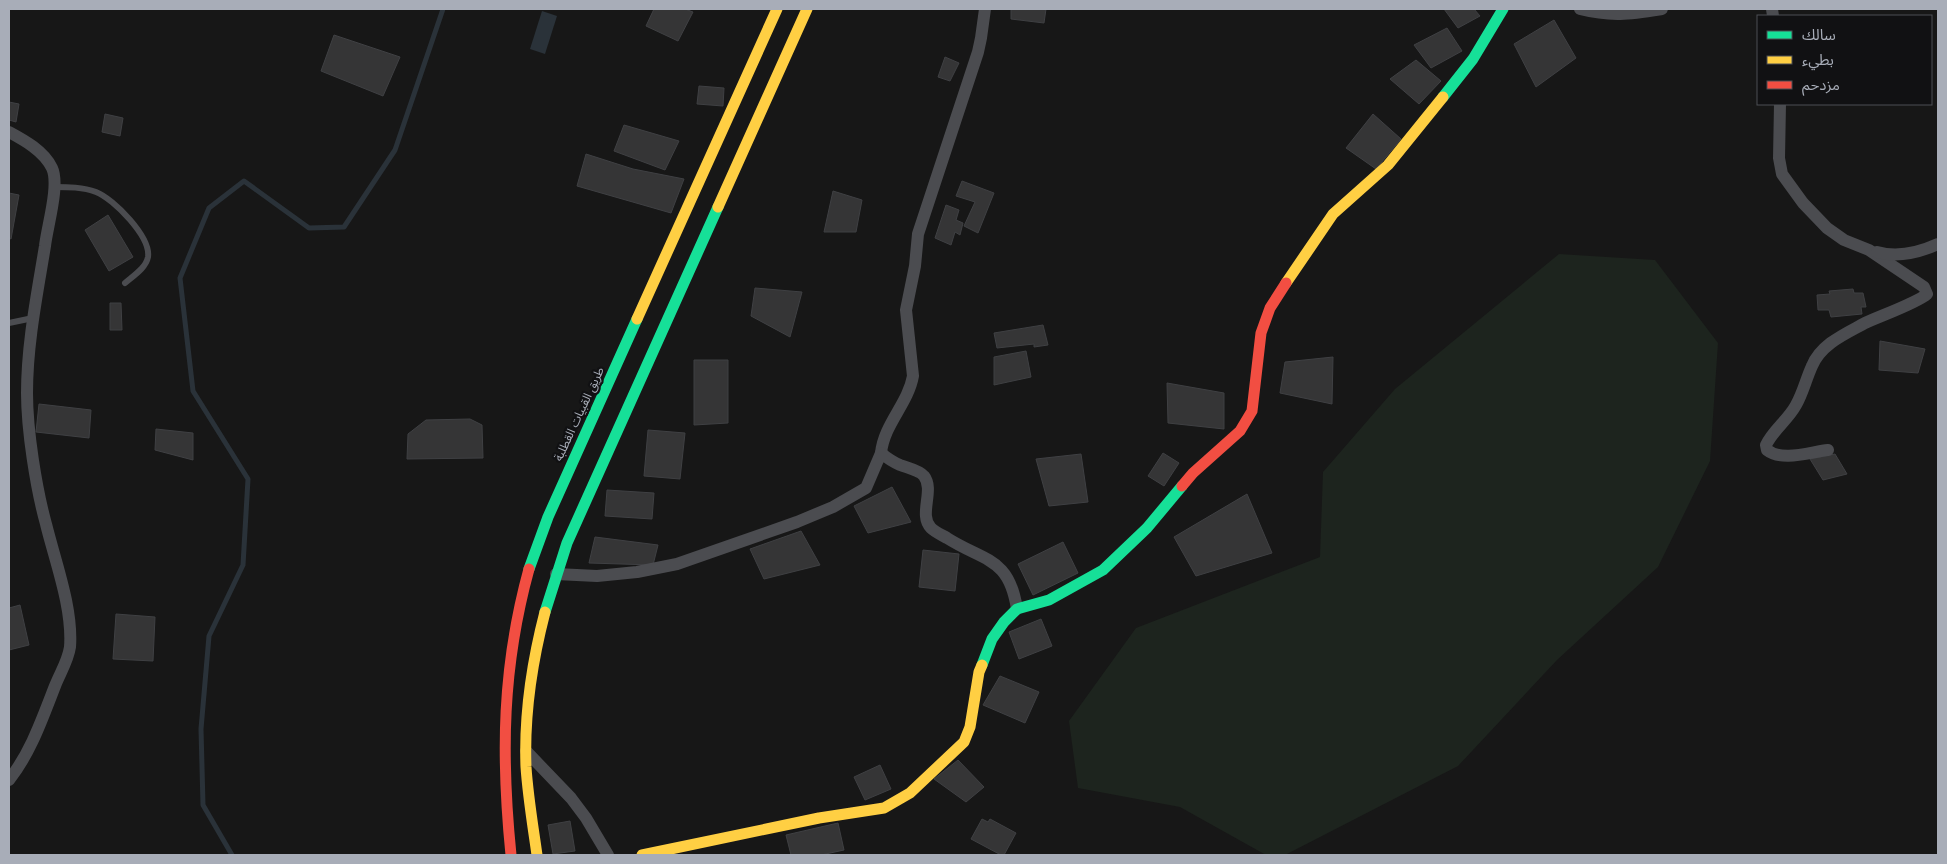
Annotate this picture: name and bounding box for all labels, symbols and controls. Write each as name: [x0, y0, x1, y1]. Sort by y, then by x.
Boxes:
legend: [1757, 15, 1932, 105]
text: سالك: [1802, 25, 1836, 44]
text: بطيء: [1802, 50, 1834, 71]
text: مزدحم: [1802, 75, 1840, 96]
street label: طريق القبيات القطلبة: [550, 364, 608, 464]

